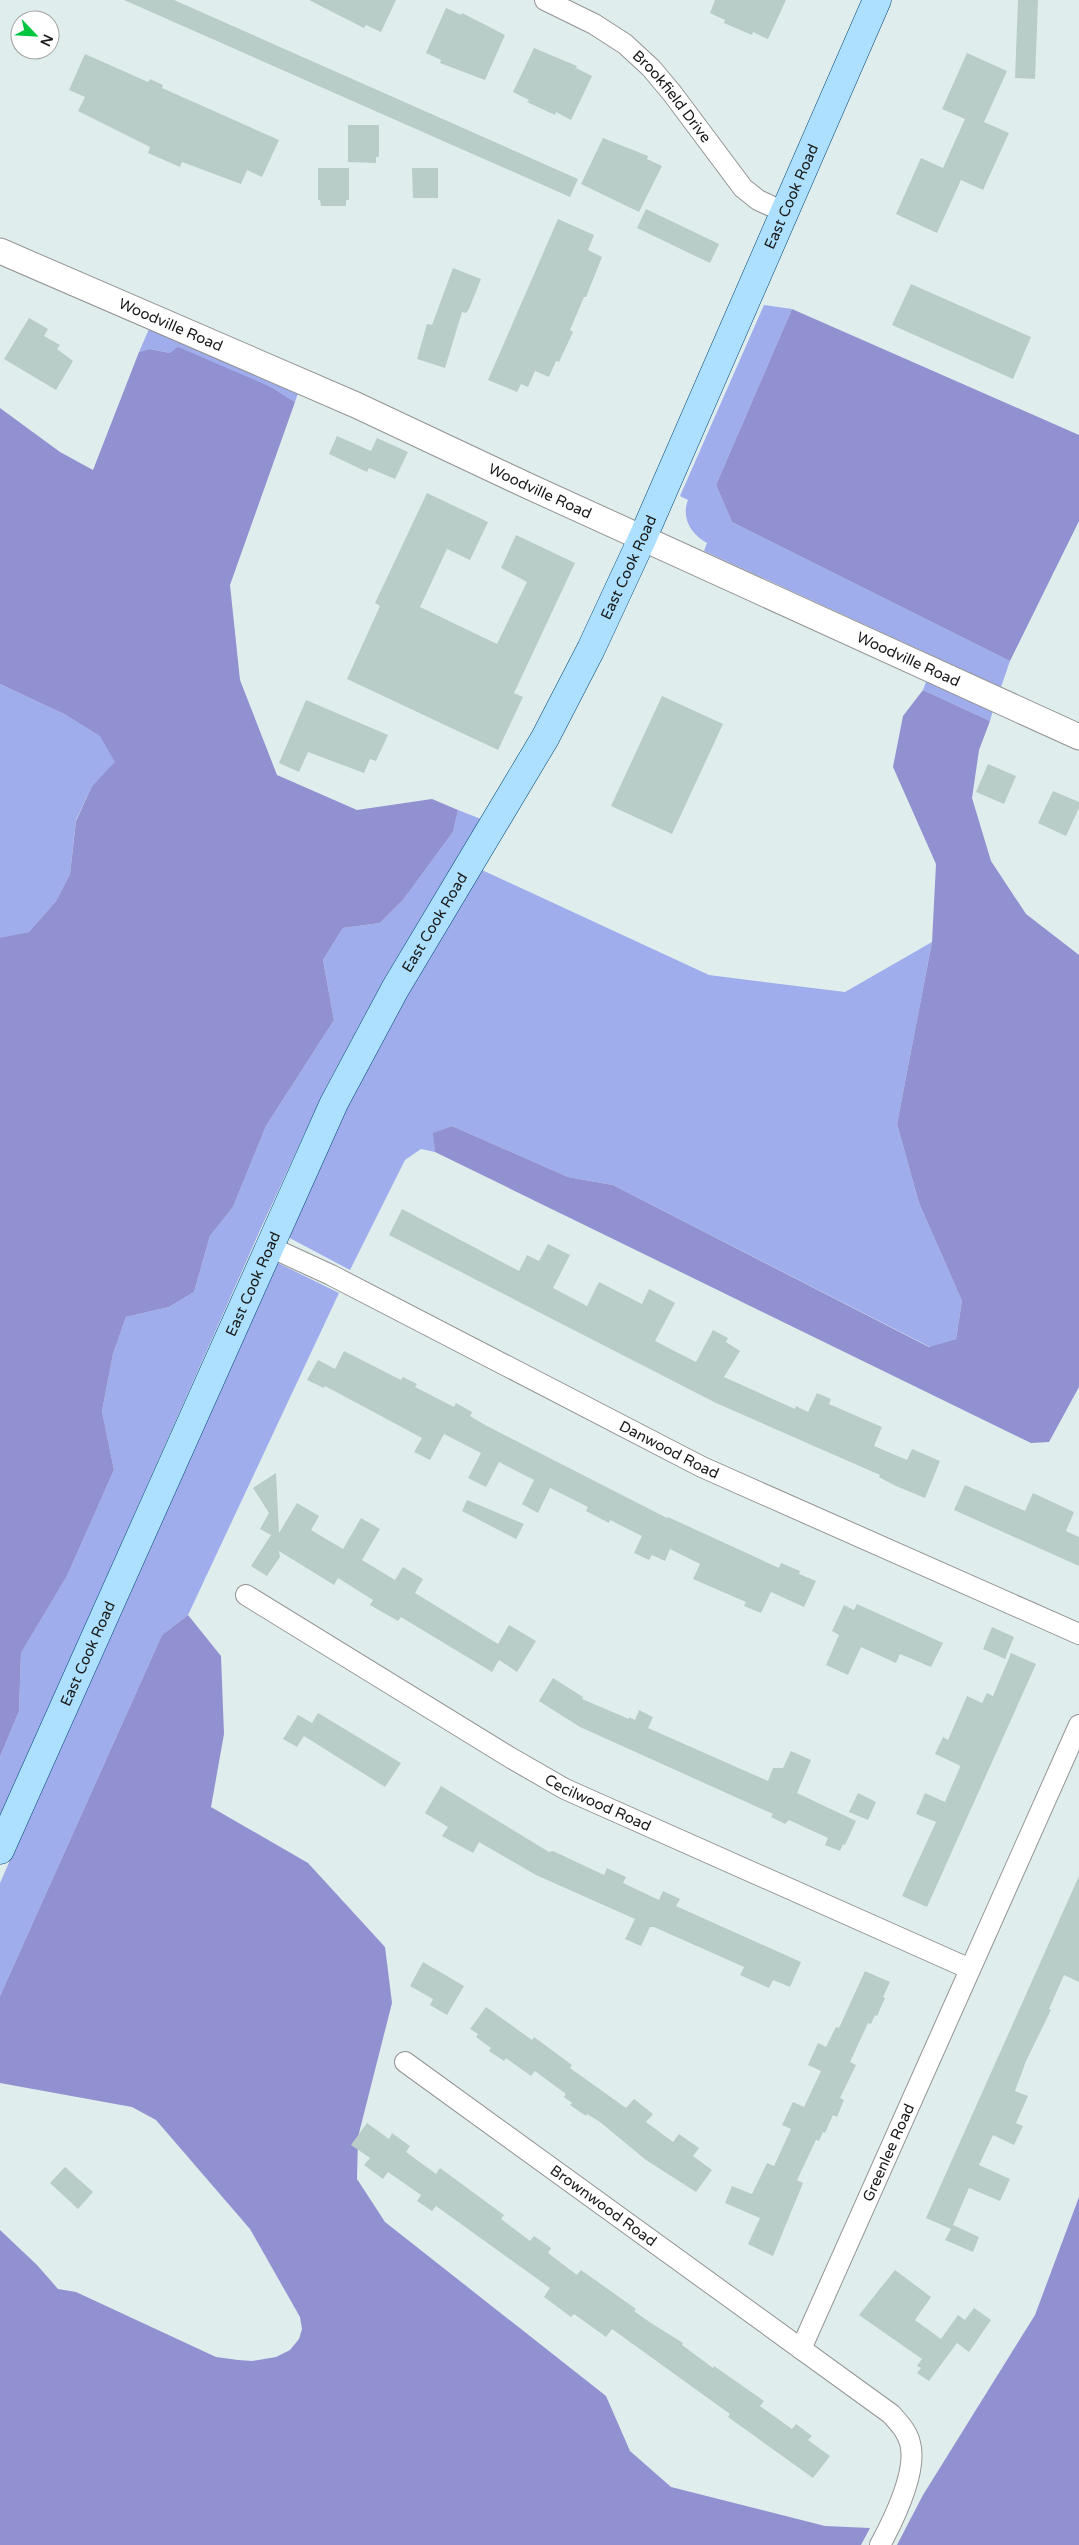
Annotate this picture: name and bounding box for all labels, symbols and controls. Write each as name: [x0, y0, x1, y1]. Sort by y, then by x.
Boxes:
north arrow: [10, 10, 60, 60]
text: N: [36, 32, 56, 49]
street label: Brookfield Drive: [629, 46, 715, 146]
street label: East Cook Road: [761, 141, 822, 252]
street label: Woodville Road: [116, 294, 225, 355]
street label: Woodville Road: [485, 460, 594, 523]
street label: East Cook Road: [597, 512, 660, 623]
street label: Woodville Road: [854, 628, 963, 691]
street label: East Cook Road: [398, 869, 471, 976]
street label: East Cook Road: [222, 1229, 284, 1339]
street label: Danwood Road: [616, 1417, 722, 1482]
street label: East Cook Road: [56, 1599, 119, 1709]
street label: Cecilwood Road: [541, 1770, 654, 1835]
street label: Greenlee Road: [859, 2101, 918, 2204]
street label: Brownwood Road: [547, 2161, 660, 2250]

